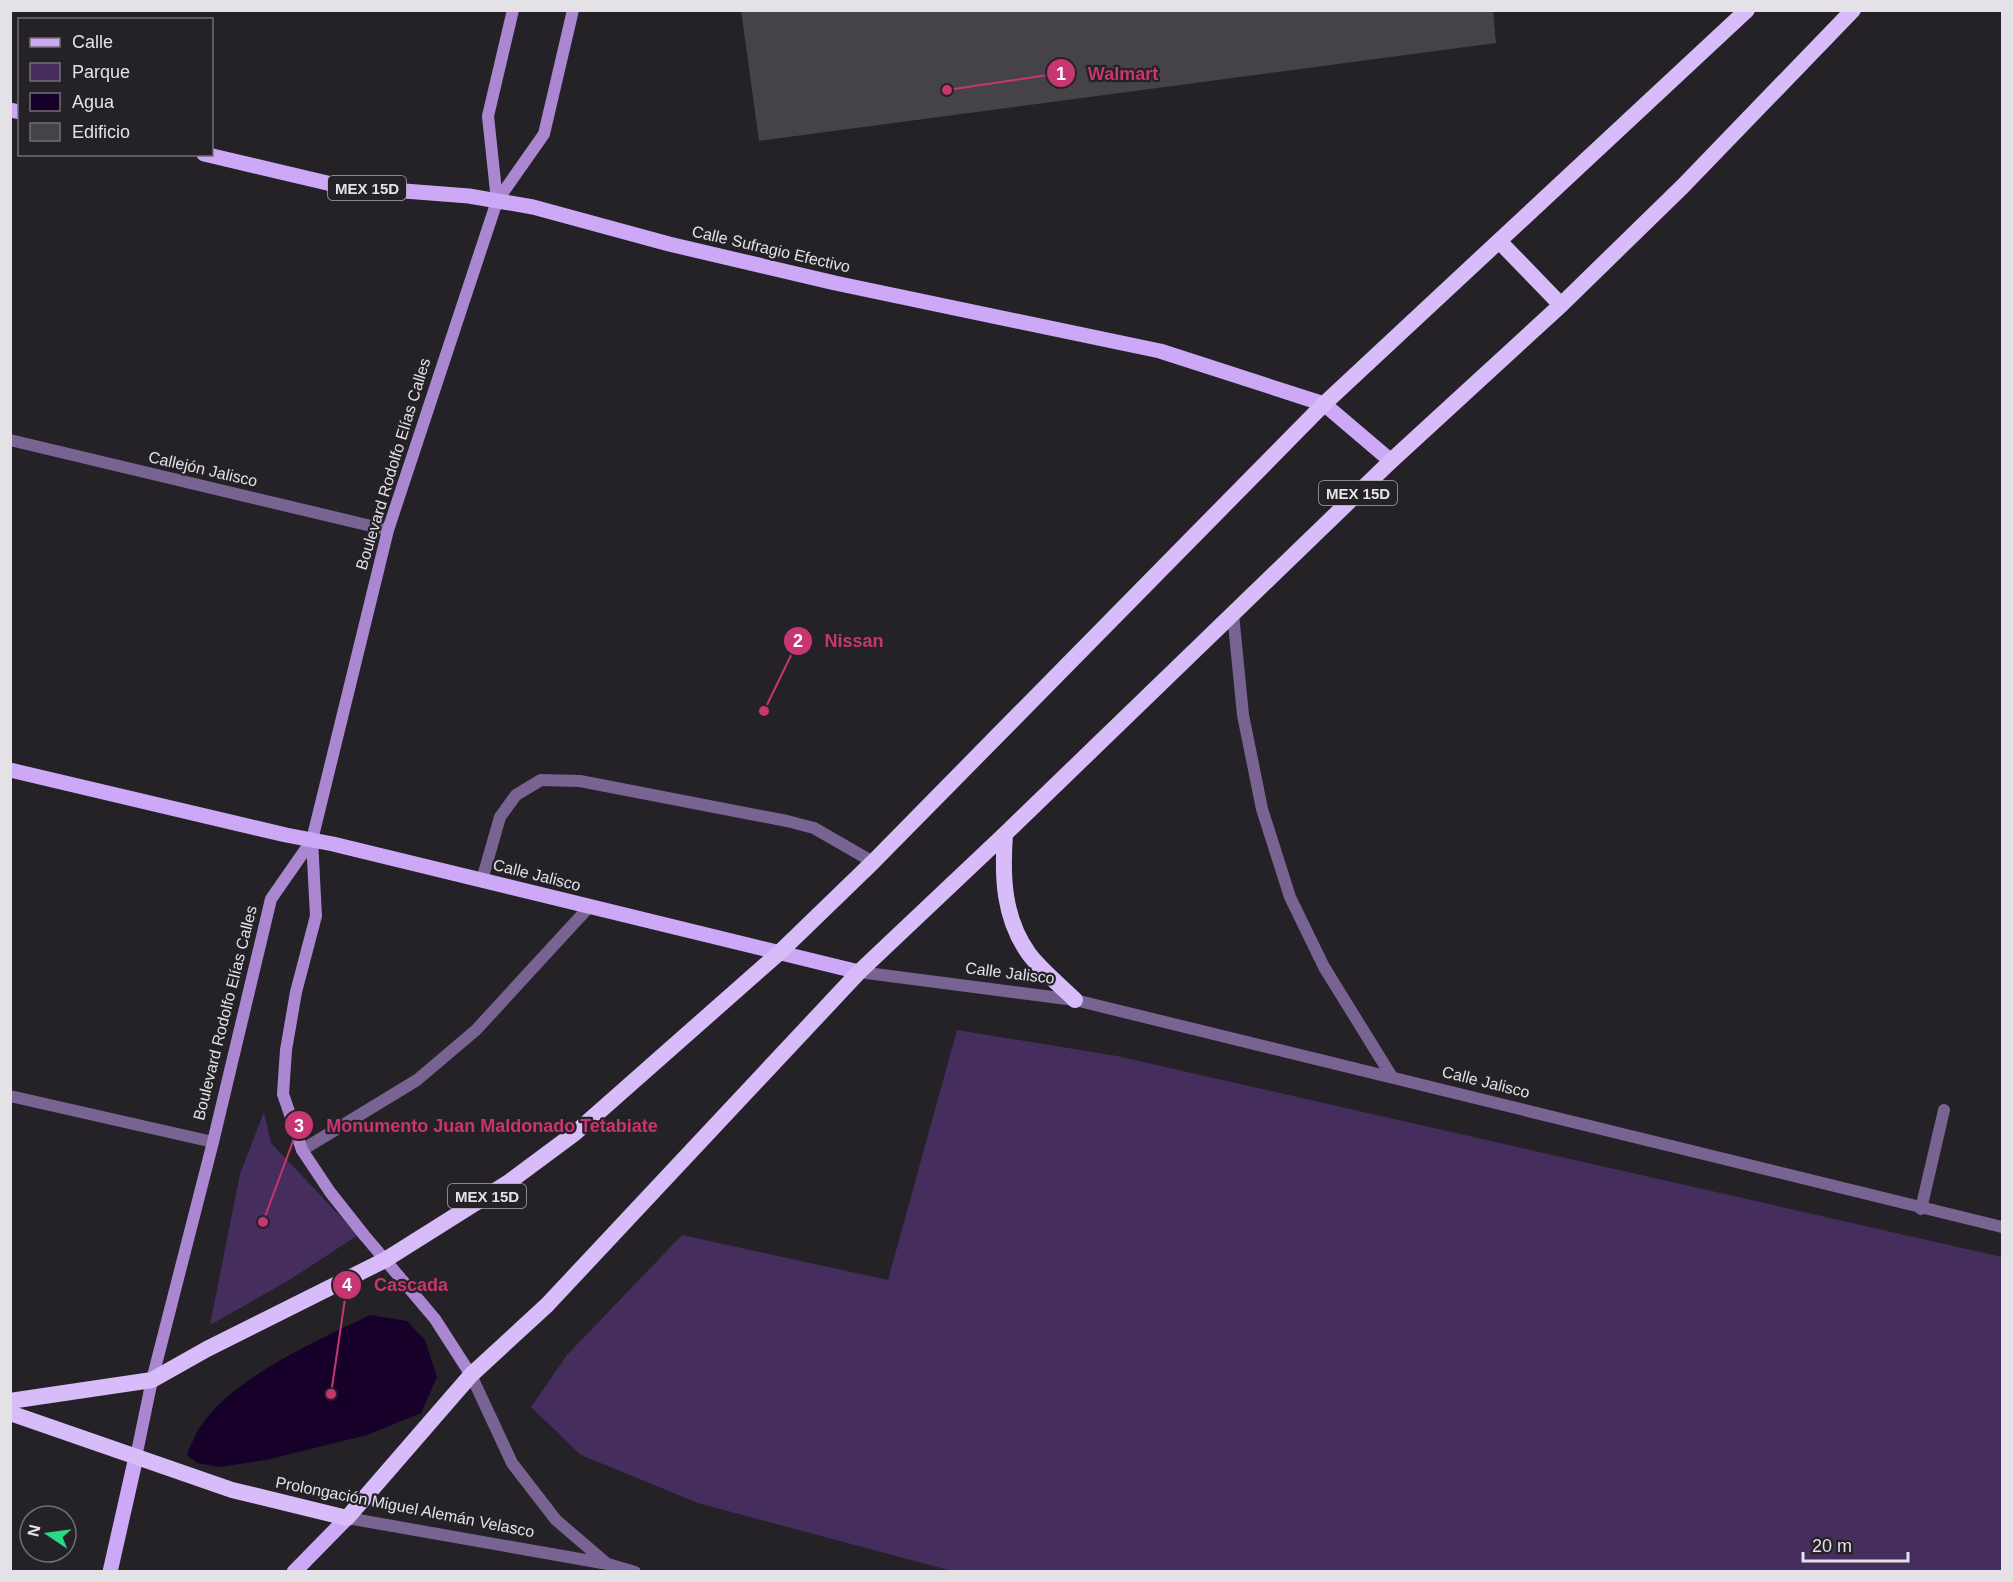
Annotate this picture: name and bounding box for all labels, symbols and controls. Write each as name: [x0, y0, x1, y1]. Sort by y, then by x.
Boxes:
legend: [18, 18, 213, 156]
text: Calle: [72, 32, 113, 52]
callout: Walmart: [1046, 55, 1170, 91]
text: Parque: [72, 62, 130, 82]
text: 1: [1056, 64, 1066, 84]
text: Walmart: [1088, 64, 1158, 84]
text: Agua: [72, 92, 115, 112]
text: Edificio: [72, 122, 130, 142]
road number: MEX 15D: [328, 176, 406, 200]
street label: Calle Sufragio Efectivo: [690, 223, 852, 276]
street label: Boulevard Rodolfo Elías Calles: [353, 356, 433, 572]
street label: Callejón Jalisco: [147, 448, 259, 490]
road number: MEX 15D: [1319, 481, 1397, 505]
callout: Nissan: [783, 623, 896, 659]
text: 2: [793, 631, 803, 651]
text: Nissan: [824, 631, 884, 651]
street label: Calle Jalisco: [491, 856, 583, 894]
street label: Boulevard Rodolfo Elías Calles: [190, 904, 260, 1122]
street label: Calle Jalisco: [964, 959, 1056, 987]
street label: Calle Jalisco: [1440, 1063, 1532, 1101]
callout: Monumento Juan Maldonado Tetabiate: [284, 1107, 670, 1143]
text: 3: [294, 1116, 304, 1136]
text: Monumento Juan Maldonado Tetabiate: [326, 1116, 658, 1136]
road number: MEX 15D: [448, 1184, 526, 1208]
callout: Cascada: [332, 1267, 460, 1303]
text: 4: [342, 1275, 352, 1295]
text: Cascada: [374, 1275, 449, 1295]
street label: Prolongación Miguel Alemán Velasco: [274, 1474, 536, 1540]
north arrow: [18, 1504, 78, 1564]
text: N: [24, 1523, 43, 1538]
scale bar: [1803, 1525, 1908, 1563]
text: 20 m: [1812, 1536, 1852, 1556]

